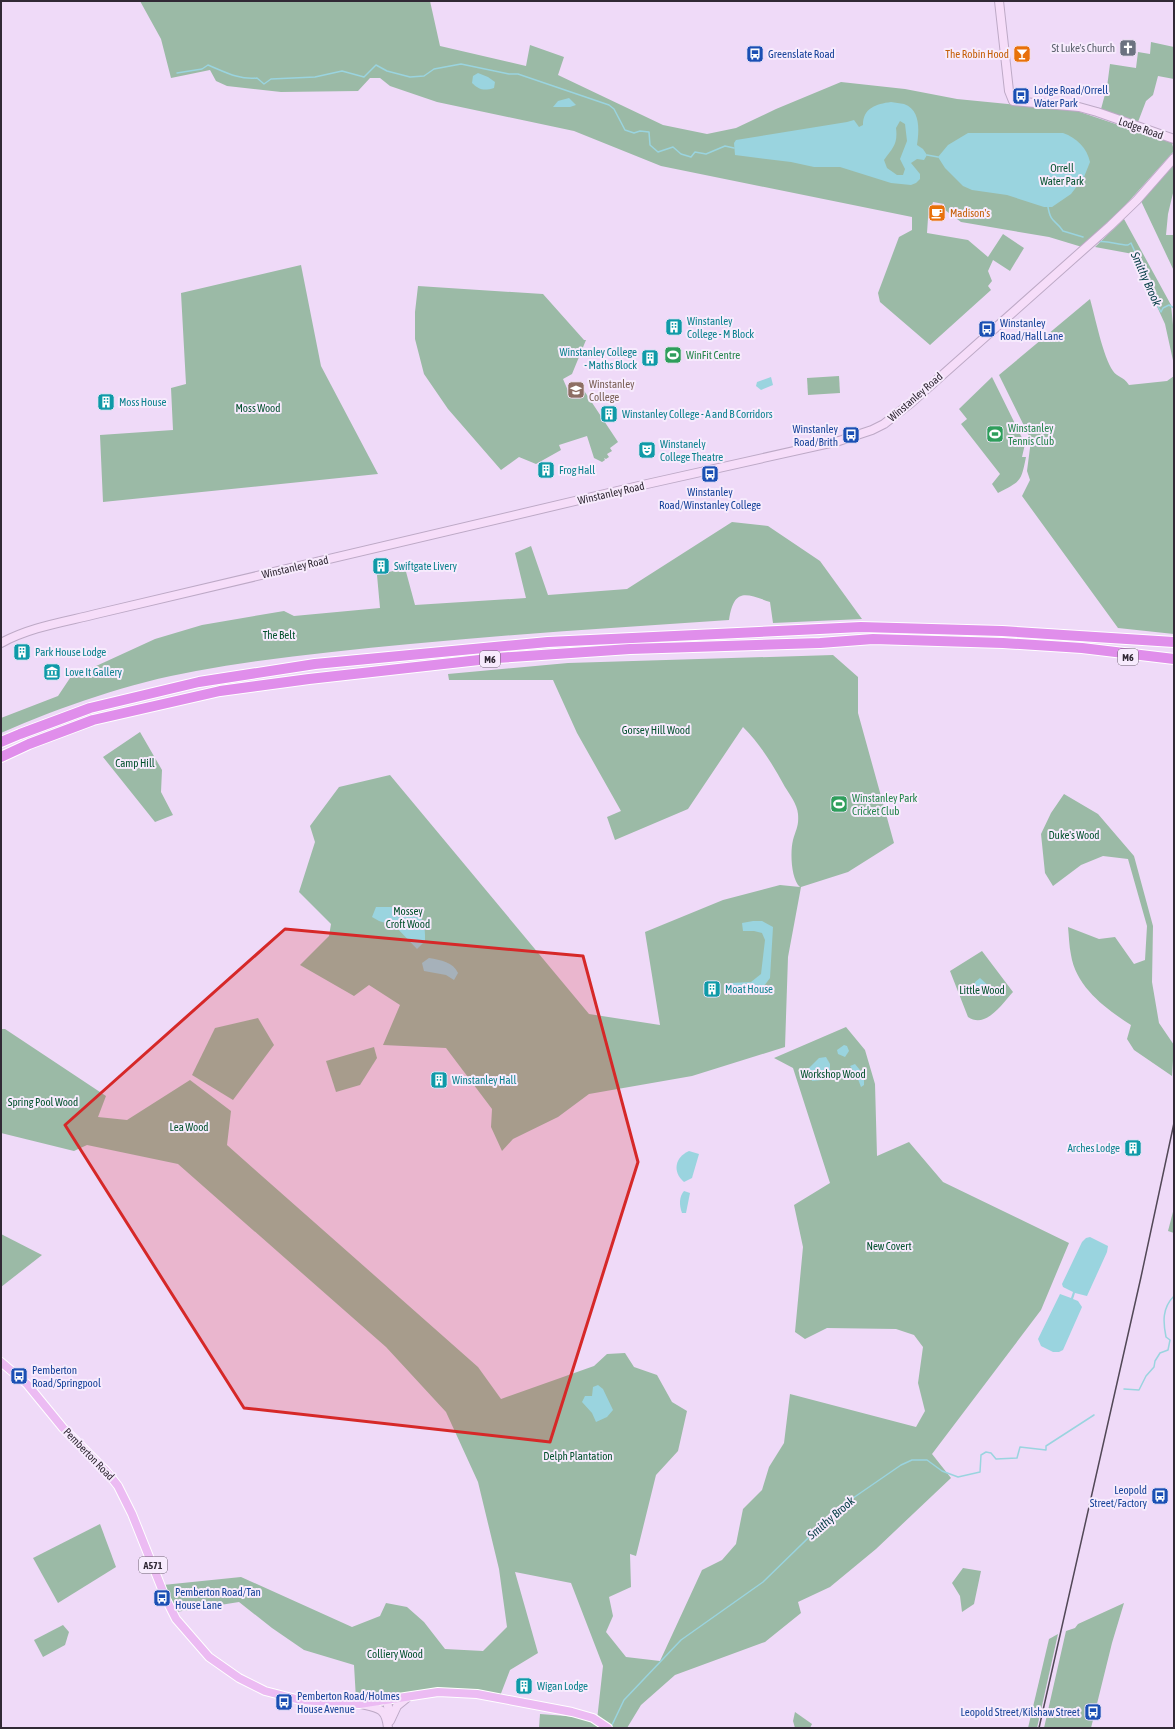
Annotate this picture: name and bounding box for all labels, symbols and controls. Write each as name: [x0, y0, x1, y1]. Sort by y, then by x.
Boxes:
church icon: St Luke's Church: [1118, 38, 1138, 58]
place label: St Luke's Church: [1051, 42, 1115, 54]
bus stop icon: Greenslate Road: [745, 44, 765, 64]
bar icon: The Robin Hood: [1012, 44, 1032, 64]
place label: Greenslate Road: [768, 48, 835, 60]
place label: The Robin Hood: [945, 48, 1009, 60]
place label: Lodge Road/Orrell Water Park: [1034, 84, 1108, 109]
bus stop icon: Lodge Road/Orrell Water Park: [1011, 86, 1031, 106]
street label: Lodge Road: [1117, 115, 1165, 141]
park label: Orrell Water Park: [1040, 162, 1084, 187]
cafe icon: Madison's: [927, 203, 947, 223]
place label: Madison's: [950, 207, 990, 219]
water label: Smithy Brook: [1127, 249, 1164, 309]
place label: Winstanley College - M Block: [687, 315, 754, 340]
building icon: Winstanley College - M Block: [664, 317, 684, 337]
place label: Winstanley Road/Hall Lane: [1000, 317, 1063, 342]
bus stop icon: Winstanley Road/Hall Lane: [977, 319, 997, 339]
sports icon: WinFit Centre: [663, 345, 683, 365]
place label: Winstanley College - Maths Block: [560, 346, 637, 371]
building icon: Winstanley College - Maths Block: [640, 348, 660, 368]
place label: WinFit Centre: [686, 349, 740, 361]
street label: Winstanley Road: [885, 370, 945, 424]
place label: Winstanley College: [589, 378, 635, 403]
school or university icon: Winstanley College: [566, 380, 586, 400]
building icon: Moss House: [96, 392, 116, 412]
place label: Moss House: [119, 396, 167, 408]
park label: Moss Wood: [235, 402, 281, 414]
building icon: Winstanley College - A and B Corridors: [599, 404, 619, 424]
place label: Winstanley College - A and B Corridors: [622, 408, 773, 420]
place label: Winstanley Tennis Club: [1008, 422, 1054, 447]
place label: Winstanley Road/Brith: [792, 423, 838, 448]
sports icon: Winstanley Tennis Club: [985, 424, 1005, 444]
bus stop icon: Winstanley Road/Brith: [841, 425, 861, 445]
place label: Winstanely College Theatre: [660, 438, 723, 463]
theatre icon: Winstanely College Theatre: [637, 440, 657, 460]
building icon: Frog Hall: [536, 460, 556, 480]
place label: Frog Hall: [559, 464, 595, 476]
bus stop icon: Winstanley Road/Winstanley College: [700, 464, 720, 484]
street label: Winstanley Road: [576, 479, 646, 507]
place label: Winstanley Road/Winstanley College: [659, 486, 761, 511]
street label: Winstanley Road: [260, 553, 330, 581]
building icon: Swiftgate Livery: [371, 556, 391, 576]
place label: Swiftgate Livery: [394, 560, 457, 572]
park label: The Belt: [263, 629, 295, 641]
building icon: Park House Lodge: [12, 642, 32, 662]
place label: Park House Lodge: [35, 646, 106, 658]
road number: M6: [1118, 649, 1138, 665]
road number: M6: [480, 651, 500, 667]
museum icon: Love It Gallery: [42, 662, 62, 682]
place label: Love It Gallery: [65, 666, 123, 678]
park label: Gorsey Hill Wood: [622, 724, 690, 736]
park label: Camp Hill: [115, 757, 155, 769]
place label: Winstanley Park Cricket Club: [852, 792, 918, 817]
sports icon: Winstanley Park Cricket Club: [829, 794, 849, 814]
park label: Duke's Wood: [1048, 829, 1100, 841]
park label: Mossey Croft Wood: [386, 905, 430, 930]
building icon: Moat House: [702, 979, 722, 999]
place label: Moat House: [725, 983, 773, 995]
park label: Little Wood: [959, 984, 1005, 996]
park label: Workshop Wood: [800, 1068, 866, 1080]
building icon: Winstanley Hall: [429, 1070, 449, 1090]
place label: Winstanley Hall: [452, 1074, 516, 1086]
park label: Spring Pool Wood: [8, 1096, 78, 1108]
park label: Lea Wood: [169, 1121, 209, 1133]
building icon: Arches Lodge: [1123, 1138, 1143, 1158]
place label: Arches Lodge: [1067, 1142, 1120, 1154]
park label: New Covert: [866, 1240, 912, 1252]
place label: Pemberton Road/Springpool: [32, 1364, 101, 1389]
bus stop icon: Pemberton Road/Springpool: [9, 1366, 29, 1386]
street label: Pemberton Road: [61, 1426, 117, 1482]
park label: Delph Plantation: [543, 1450, 613, 1462]
place label: Leopold Street/Factory: [1090, 1484, 1147, 1509]
bus stop icon: Leopold Street/Factory: [1150, 1486, 1170, 1506]
water label: Smithy Brook: [804, 1493, 858, 1543]
road number: A571: [139, 1557, 167, 1573]
place label: Pemberton Road/Tan House Lane: [175, 1586, 261, 1611]
bus stop icon: Pemberton Road/Tan House Lane: [152, 1588, 172, 1608]
park label: Colliery Wood: [367, 1648, 423, 1660]
building icon: Wigan Lodge: [514, 1676, 534, 1696]
place label: Wigan Lodge: [537, 1680, 588, 1692]
place label: Pemberton Road/Holmes House Avenue: [297, 1690, 400, 1715]
bus stop icon: Pemberton Road/Holmes House Avenue: [274, 1692, 294, 1712]
bus stop icon: Leopold Street/Kilshaw Street: [1083, 1702, 1103, 1722]
place label: Leopold Street/Kilshaw Street: [960, 1706, 1080, 1718]

